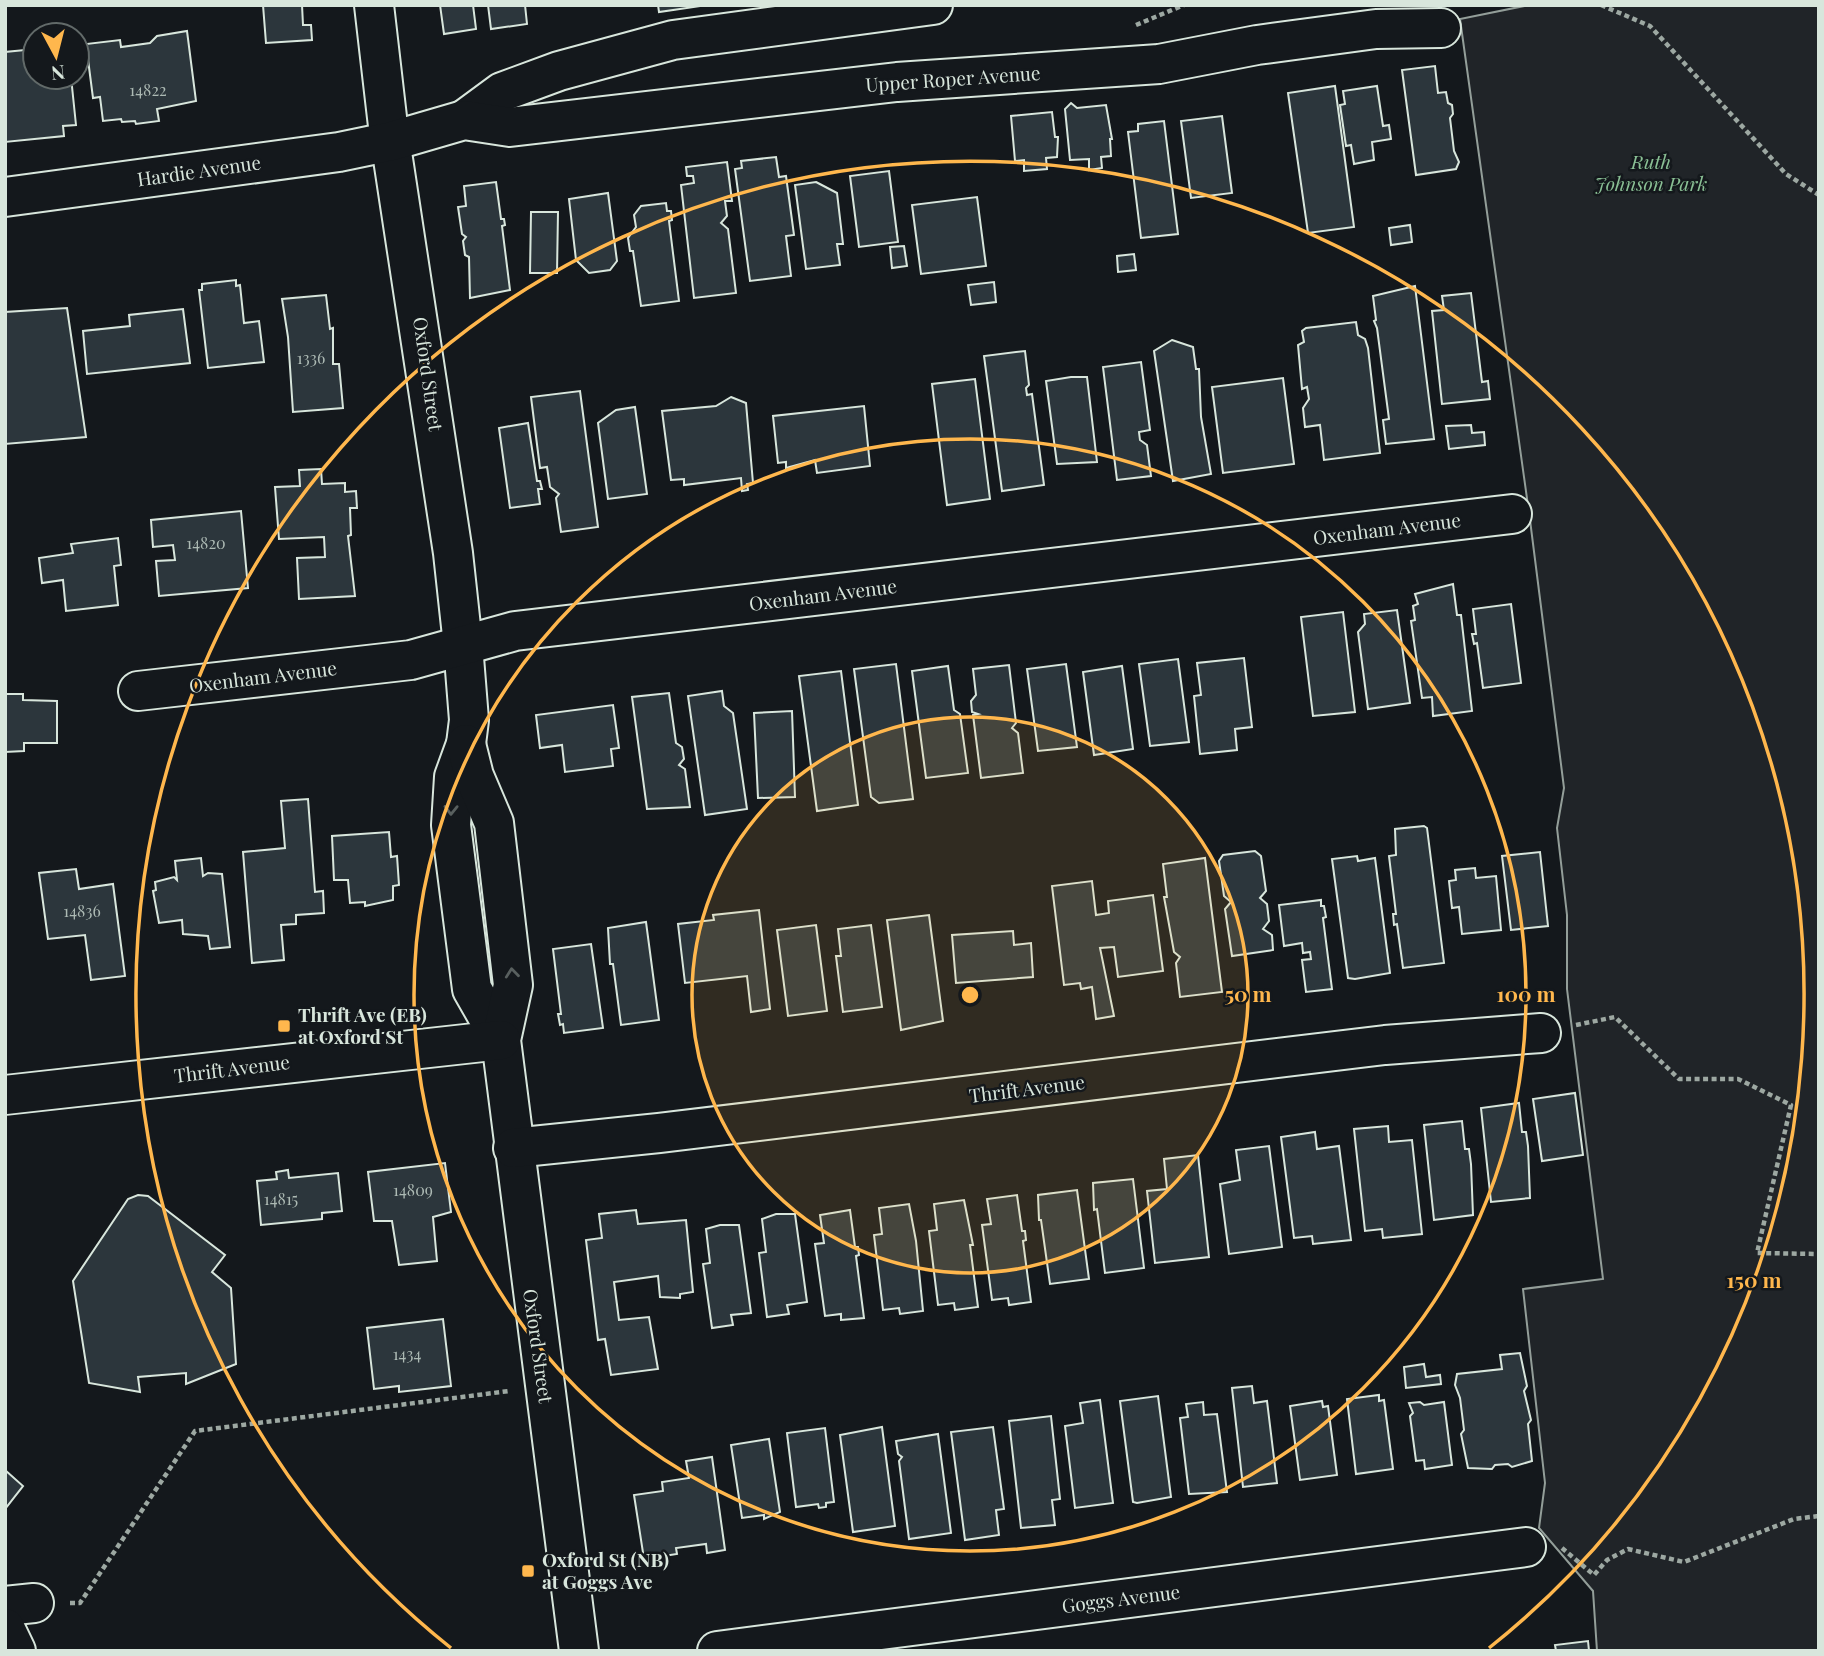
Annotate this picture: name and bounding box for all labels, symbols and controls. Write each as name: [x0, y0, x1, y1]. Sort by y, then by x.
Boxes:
north arrow: [21, 21, 91, 91]
street label: Upper Roper Avenue: [865, 59, 1041, 97]
text: N: [50, 60, 67, 88]
house number: 14822: [129, 79, 167, 100]
street label: Hardie Avenue: [135, 148, 262, 192]
park label: Ruth Johnson Park: [1595, 148, 1708, 196]
street label: Oxford Street: [408, 315, 450, 433]
house number: 1336: [297, 347, 325, 368]
street label: Oxenham Avenue: [1312, 506, 1462, 550]
house number: 14820: [186, 532, 226, 553]
street label: Oxenham Avenue: [748, 572, 898, 616]
street label: Oxenham Avenue: [188, 654, 338, 698]
one-way arrow: [443, 805, 459, 815]
house number: 14836: [63, 900, 101, 921]
one-way arrow: [504, 967, 519, 979]
text: 50 m: [1224, 979, 1272, 1007]
text: 100 m: [1496, 979, 1556, 1007]
centre of rings: [958, 983, 982, 1007]
place label: Thrift Ave (EB) at Oxford St: [298, 1001, 427, 1049]
marker: Thrift Ave (EB) at Oxford St: [276, 1018, 292, 1034]
street label: Thrift Avenue: [173, 1048, 291, 1088]
street label: Thrift Avenue: [968, 1068, 1086, 1108]
house number: 14809: [393, 1179, 433, 1200]
house number: 14815: [264, 1188, 298, 1209]
text: 150 m: [1727, 1265, 1781, 1293]
street label: Oxford Street: [518, 1287, 560, 1405]
house number: 1434: [393, 1343, 421, 1364]
place label: Oxford St (NB) at Goggs Ave: [542, 1546, 669, 1594]
marker: Oxford St (NB) at Goggs Ave: [520, 1563, 536, 1579]
street label: Goggs Avenue: [1060, 1578, 1182, 1618]

